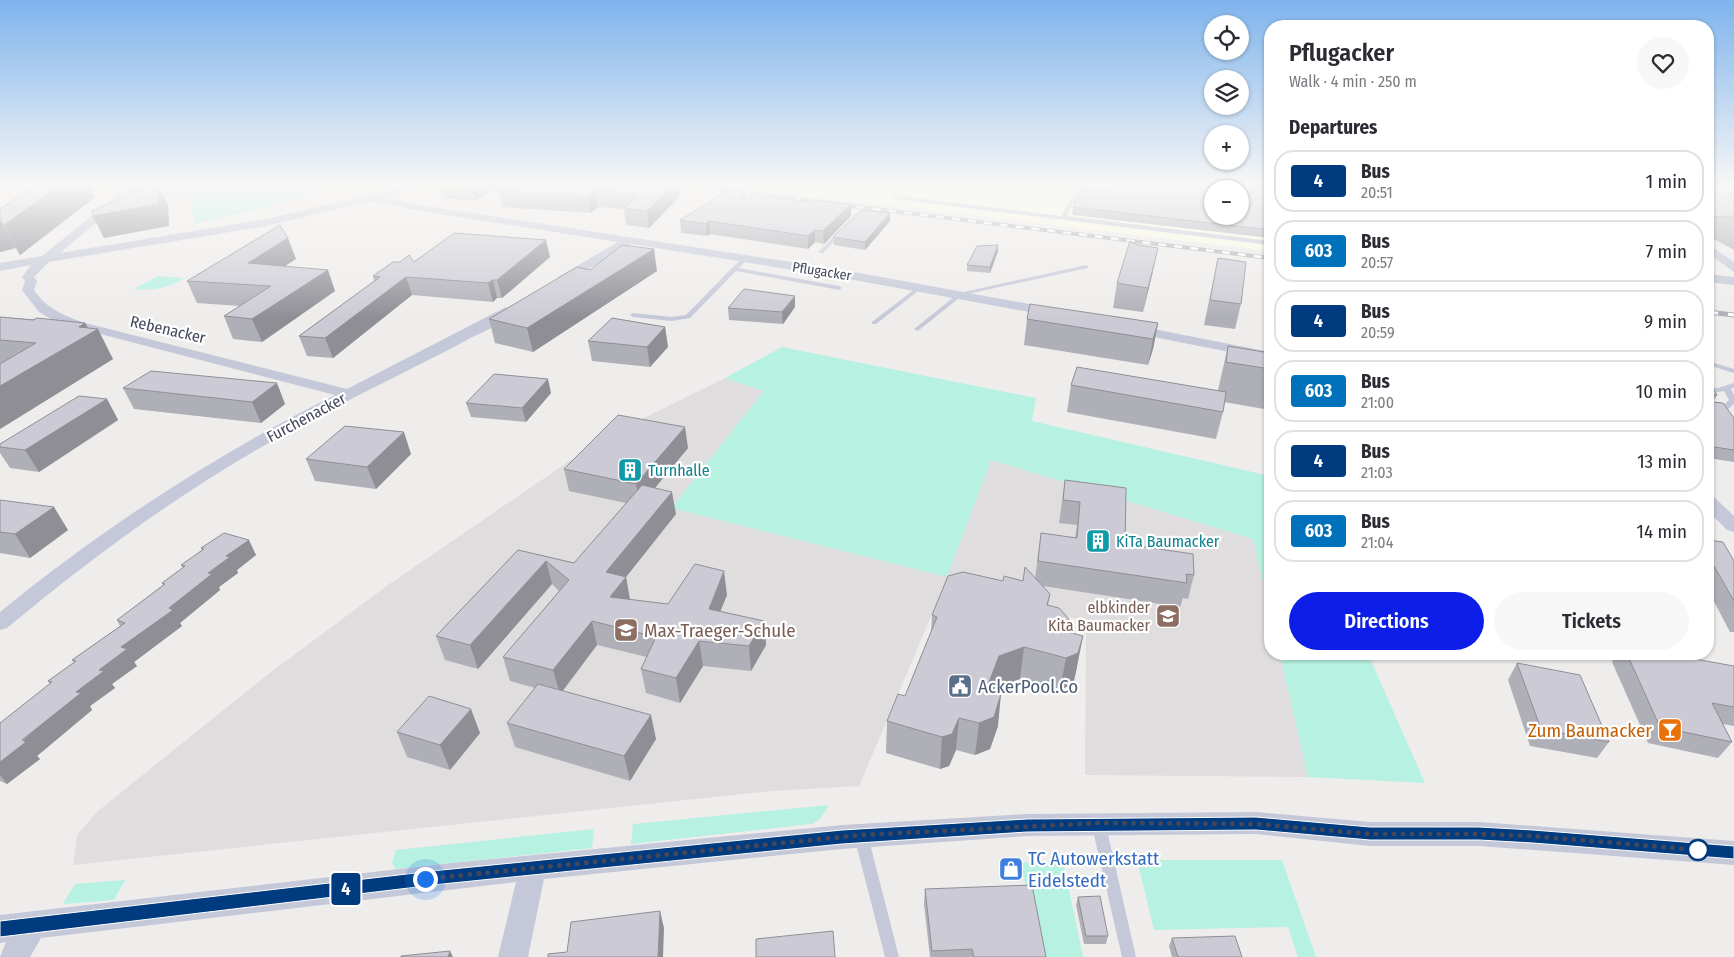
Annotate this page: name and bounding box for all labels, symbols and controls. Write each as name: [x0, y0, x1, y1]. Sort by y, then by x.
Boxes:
map controls: [1204, 15, 1249, 225]
button: locate: [1204, 15, 1249, 60]
button: heart: [1637, 37, 1689, 89]
text: Pflugacker: [1289, 39, 1394, 67]
button: layers: [1204, 70, 1249, 115]
text: Walk · 4 min · 250 m: [1289, 72, 1417, 91]
text: Departures: [1289, 116, 1377, 139]
button: +: [1204, 125, 1249, 170]
text: Bus: [1361, 160, 1390, 183]
text: 4: [1314, 170, 1323, 192]
text: 1 min: [1646, 170, 1687, 193]
button: −: [1204, 180, 1249, 225]
text: 20:51: [1361, 183, 1393, 202]
text: Bus: [1361, 230, 1390, 253]
text: 603: [1305, 240, 1332, 262]
text: 7 min: [1645, 240, 1687, 263]
text: 20:57: [1361, 253, 1393, 272]
street label: Pflugacker: [791, 258, 853, 285]
text: Bus: [1361, 300, 1390, 323]
text: 4: [1314, 310, 1323, 332]
text: 9 min: [1644, 310, 1687, 333]
street label: Rebenacker: [128, 312, 208, 347]
text: 20:59: [1361, 323, 1395, 342]
text: Bus: [1361, 370, 1390, 393]
text: 603: [1305, 380, 1332, 402]
text: 10 min: [1636, 380, 1687, 403]
street label: Furchenacker: [263, 388, 349, 446]
text: 21:00: [1361, 393, 1394, 412]
text: Bus: [1361, 440, 1390, 463]
text: 4: [1314, 450, 1323, 472]
text: 13 min: [1637, 450, 1687, 473]
building icon: Turnhalle: [617, 457, 643, 483]
place label: Turnhalle: [648, 461, 710, 480]
text: 21:03: [1361, 463, 1393, 482]
text: Bus: [1361, 510, 1390, 533]
text: 603: [1305, 520, 1332, 542]
text: 14 min: [1637, 520, 1687, 543]
building icon: KiTa Baumacker: [1085, 528, 1111, 554]
place label: KiTa Baumacker: [1116, 532, 1220, 551]
text: 21:04: [1361, 533, 1393, 552]
button: Directions: [1289, 592, 1484, 650]
button: Tickets: [1494, 592, 1689, 650]
place label: elbkinder Kita Baumacker: [1048, 598, 1150, 635]
school or university icon: elbkinder Kita Baumacker: [1155, 603, 1181, 629]
school or university icon: Max-Traeger-Schule: [613, 617, 639, 643]
place label: Max-Traeger-Schule: [644, 619, 796, 642]
public building icon: AckerPool.Co: [947, 673, 973, 699]
place label: AckerPool.Co: [978, 675, 1078, 698]
bar icon: Zum Baumacker: [1657, 717, 1683, 743]
place label: Zum Baumacker: [1528, 719, 1652, 742]
unlabelled marker: [1687, 839, 1709, 861]
place label: TC Autowerkstatt Eidelstedt: [1028, 847, 1160, 892]
shop icon: TC Autowerkstatt Eidelstedt: [998, 856, 1024, 882]
your location: [413, 867, 438, 892]
line badge: 4: [330, 873, 362, 905]
text: 4: [341, 878, 351, 900]

